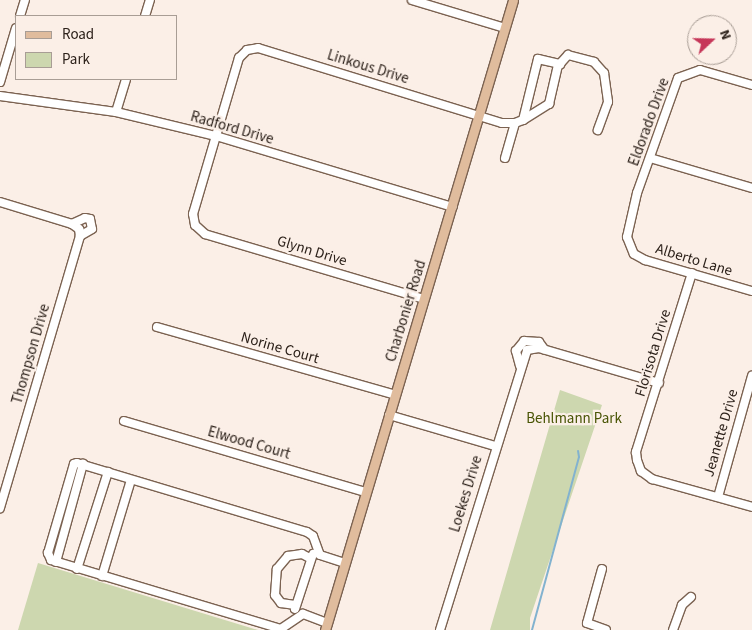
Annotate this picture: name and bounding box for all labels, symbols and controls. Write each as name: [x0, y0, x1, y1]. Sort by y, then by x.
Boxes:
legend: [15, 15, 178, 80]
north arrow: [687, 15, 737, 65]
text: Road: [62, 24, 94, 45]
text: N: [714, 27, 736, 43]
street label: Linkous Drive: [325, 46, 411, 88]
text: Park: [62, 49, 90, 70]
street label: Eldorado Drive: [625, 75, 673, 169]
street label: Radford Drive: [188, 108, 276, 148]
street label: Glynn Drive: [275, 232, 349, 270]
street label: Alberto Lane: [653, 240, 735, 280]
street label: Charbonier Road: [382, 258, 430, 364]
street label: Thompson Drive: [8, 302, 54, 406]
street label: Florisota Drive: [631, 307, 675, 399]
street label: Norine Court: [239, 328, 321, 368]
street label: Jeanette Drive: [700, 387, 742, 479]
park label: Behlmann Park: [526, 410, 622, 428]
street label: Elwood Court: [206, 423, 292, 463]
street label: Loekes Drive: [446, 454, 486, 534]

